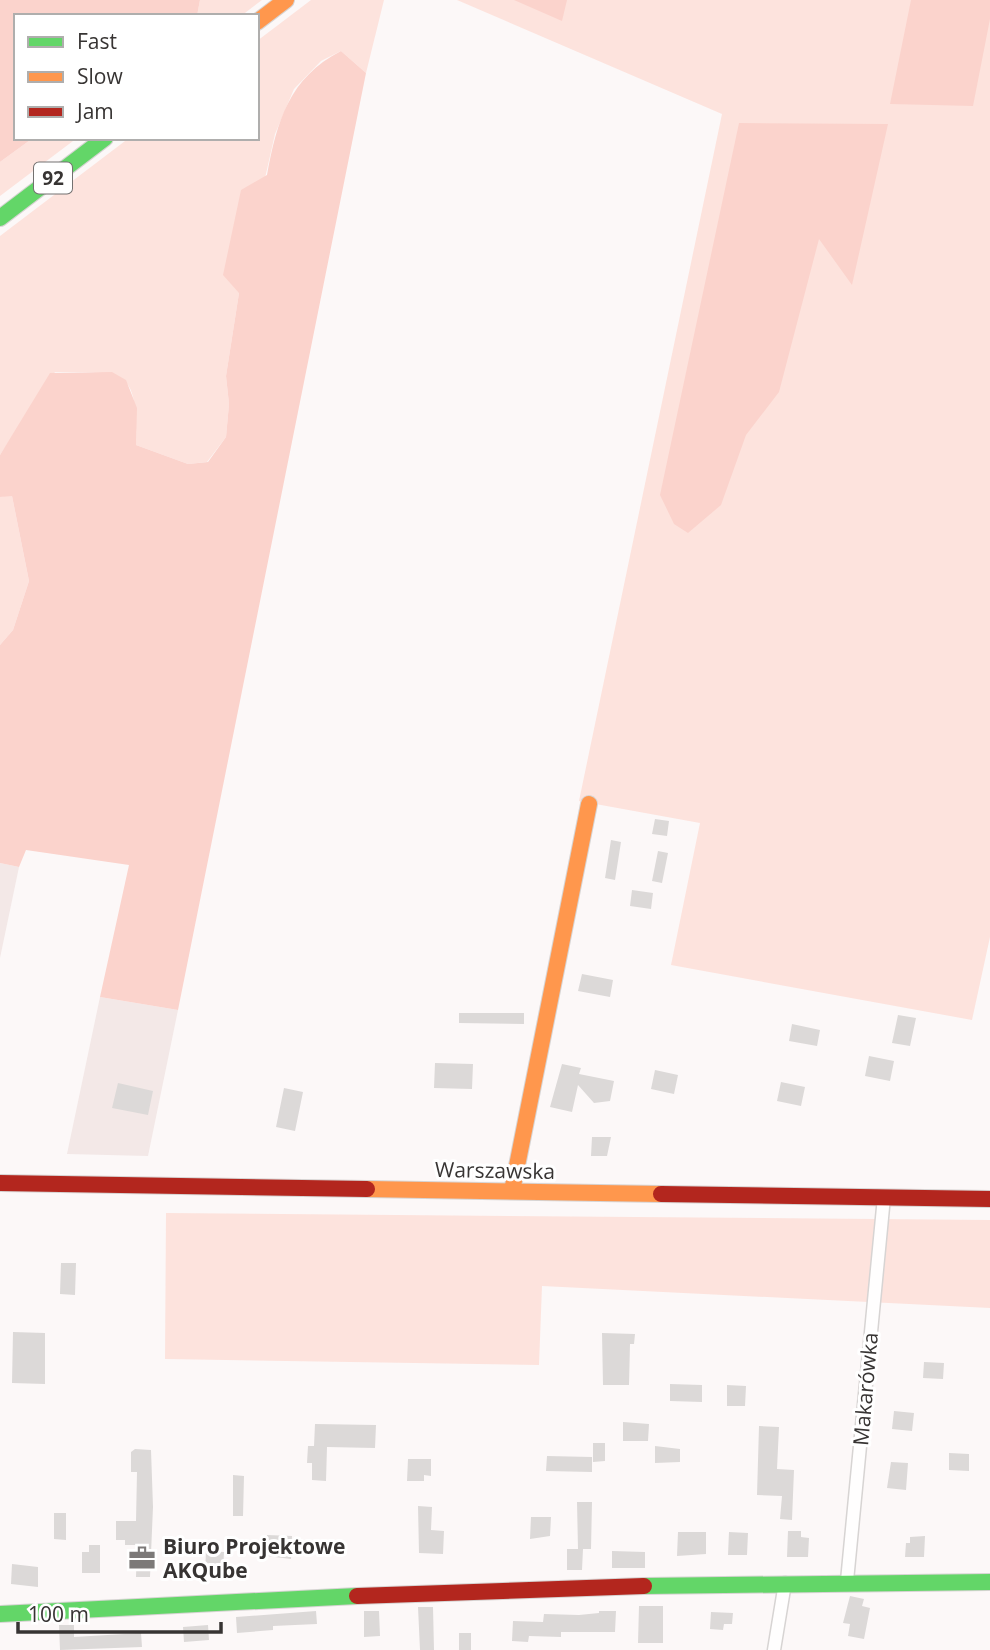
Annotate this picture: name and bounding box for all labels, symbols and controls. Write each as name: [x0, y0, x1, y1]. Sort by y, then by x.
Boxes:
legend: [14, 14, 259, 140]
text: Fast: [77, 27, 117, 55]
text: Slow: [77, 62, 123, 90]
text: Jam: [75, 97, 114, 125]
road number: 92: [34, 162, 72, 194]
street label: Warszawska: [435, 1155, 555, 1185]
street label: Makarówka: [846, 1331, 884, 1447]
place label: Biuro Projektowe AKQube: [163, 1532, 345, 1584]
office icon: Biuro Projektowe AKQube: [127, 1543, 157, 1573]
scale bar: [18, 1590, 220, 1634]
text: 100 m: [28, 1600, 89, 1628]

